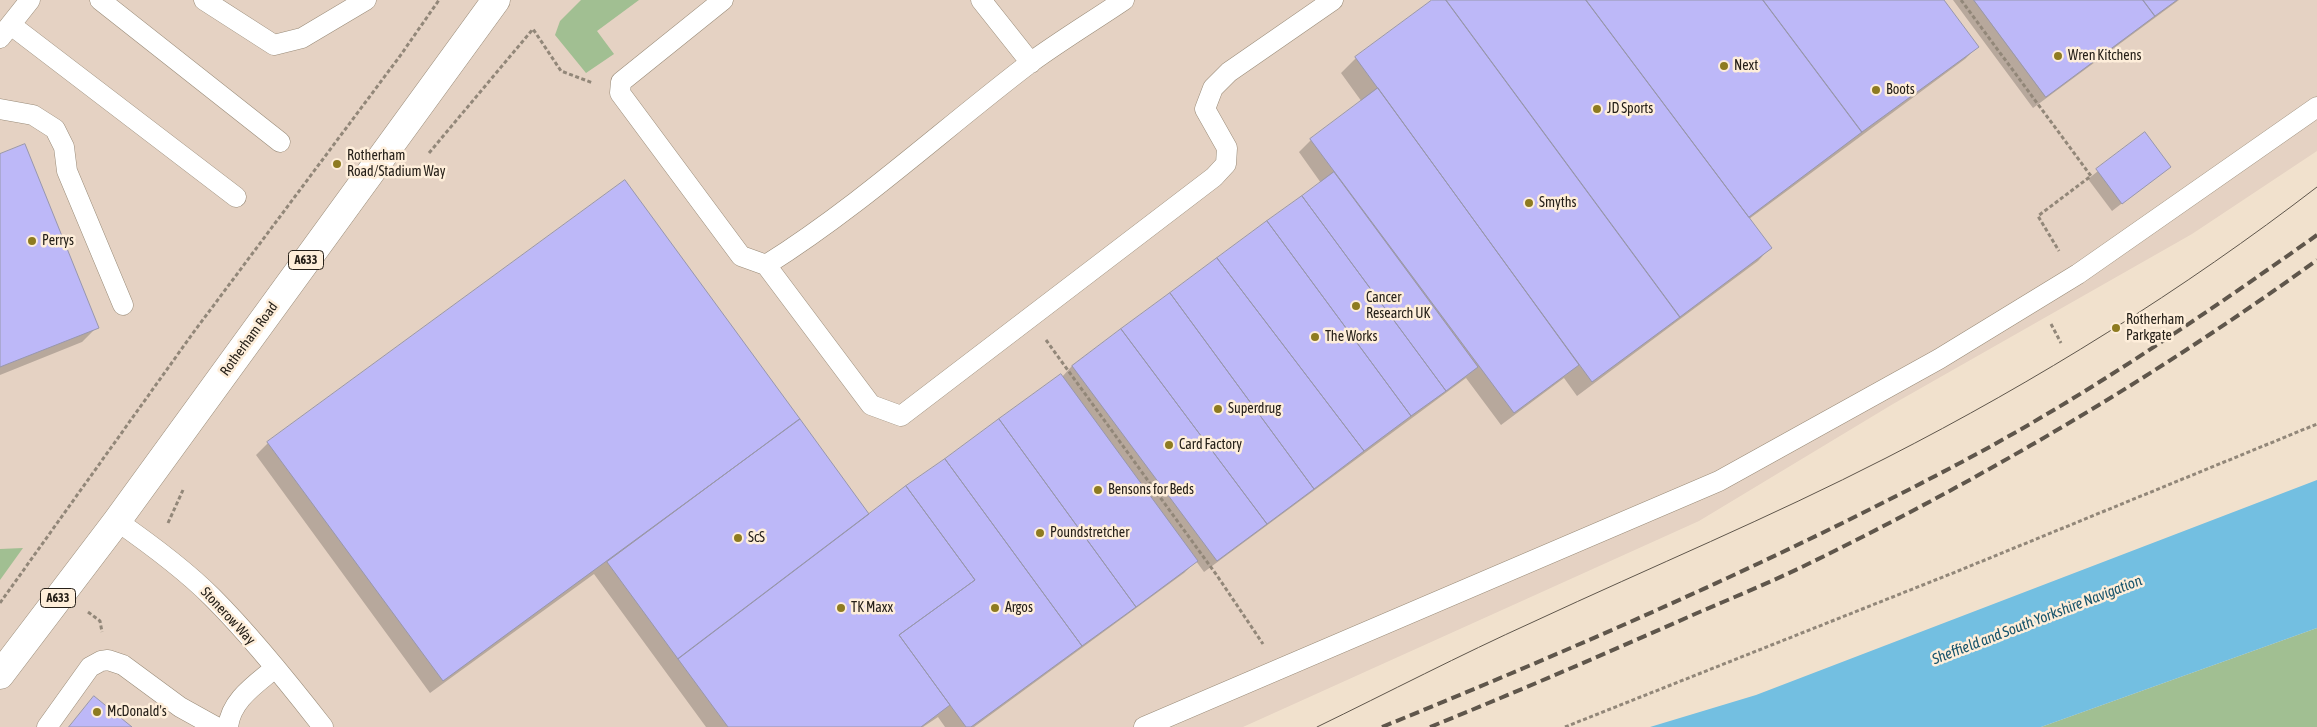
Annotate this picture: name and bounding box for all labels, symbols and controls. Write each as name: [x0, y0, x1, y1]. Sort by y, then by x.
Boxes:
place label: Wren Kitchens: [2068, 48, 2141, 64]
marker: Wren Kitchens: [2052, 50, 2064, 62]
place label: Next: [1734, 58, 1758, 74]
marker: Next: [1718, 60, 1730, 72]
place label: Boots: [1886, 82, 1915, 98]
marker: Boots: [1870, 84, 1882, 96]
place label: JD Sports: [1607, 101, 1653, 117]
marker: JD Sports: [1591, 103, 1603, 115]
place label: Rotherham Road/Stadium Way: [347, 148, 446, 180]
marker: Rotherham Road/Stadium Way: [331, 158, 343, 170]
place label: Smyths: [1539, 195, 1576, 211]
marker: Smyths: [1523, 197, 1535, 209]
place label: Perrys: [42, 233, 74, 249]
marker: Perrys: [26, 235, 38, 247]
road number: A633: [288, 250, 324, 270]
place label: Cancer Research UK: [1366, 290, 1430, 322]
street label: Rotherham Road: [217, 299, 281, 379]
marker: Cancer Research UK: [1350, 300, 1362, 312]
place label: Rotherham Parkgate: [2126, 312, 2184, 344]
marker: Rotherham Parkgate: [2110, 322, 2122, 334]
place label: The Works: [1325, 329, 1377, 345]
marker: The Works: [1309, 331, 1321, 343]
place label: Superdrug: [1228, 401, 1281, 417]
marker: Superdrug: [1212, 403, 1224, 415]
place label: Card Factory: [1179, 437, 1242, 453]
marker: Card Factory: [1163, 439, 1175, 451]
place label: Bensons for Beds: [1108, 482, 1194, 498]
marker: Bensons for Beds: [1092, 484, 1104, 496]
place label: Poundstretcher: [1050, 525, 1129, 541]
marker: Poundstretcher: [1034, 527, 1046, 539]
place label: ScS: [748, 530, 765, 546]
marker: ScS: [732, 532, 744, 544]
water label: Sheffield and South Yorkshire Navigation: [1930, 572, 2144, 668]
street label: Stonerow Way: [197, 584, 259, 648]
road number: A633: [40, 588, 76, 608]
place label: TK Maxx: [851, 600, 893, 616]
place label: Argos: [1005, 600, 1033, 616]
marker: TK Maxx: [835, 602, 847, 614]
marker: Argos: [989, 602, 1001, 614]
place label: McDonald's: [107, 704, 167, 720]
marker: McDonald's: [91, 706, 103, 718]

